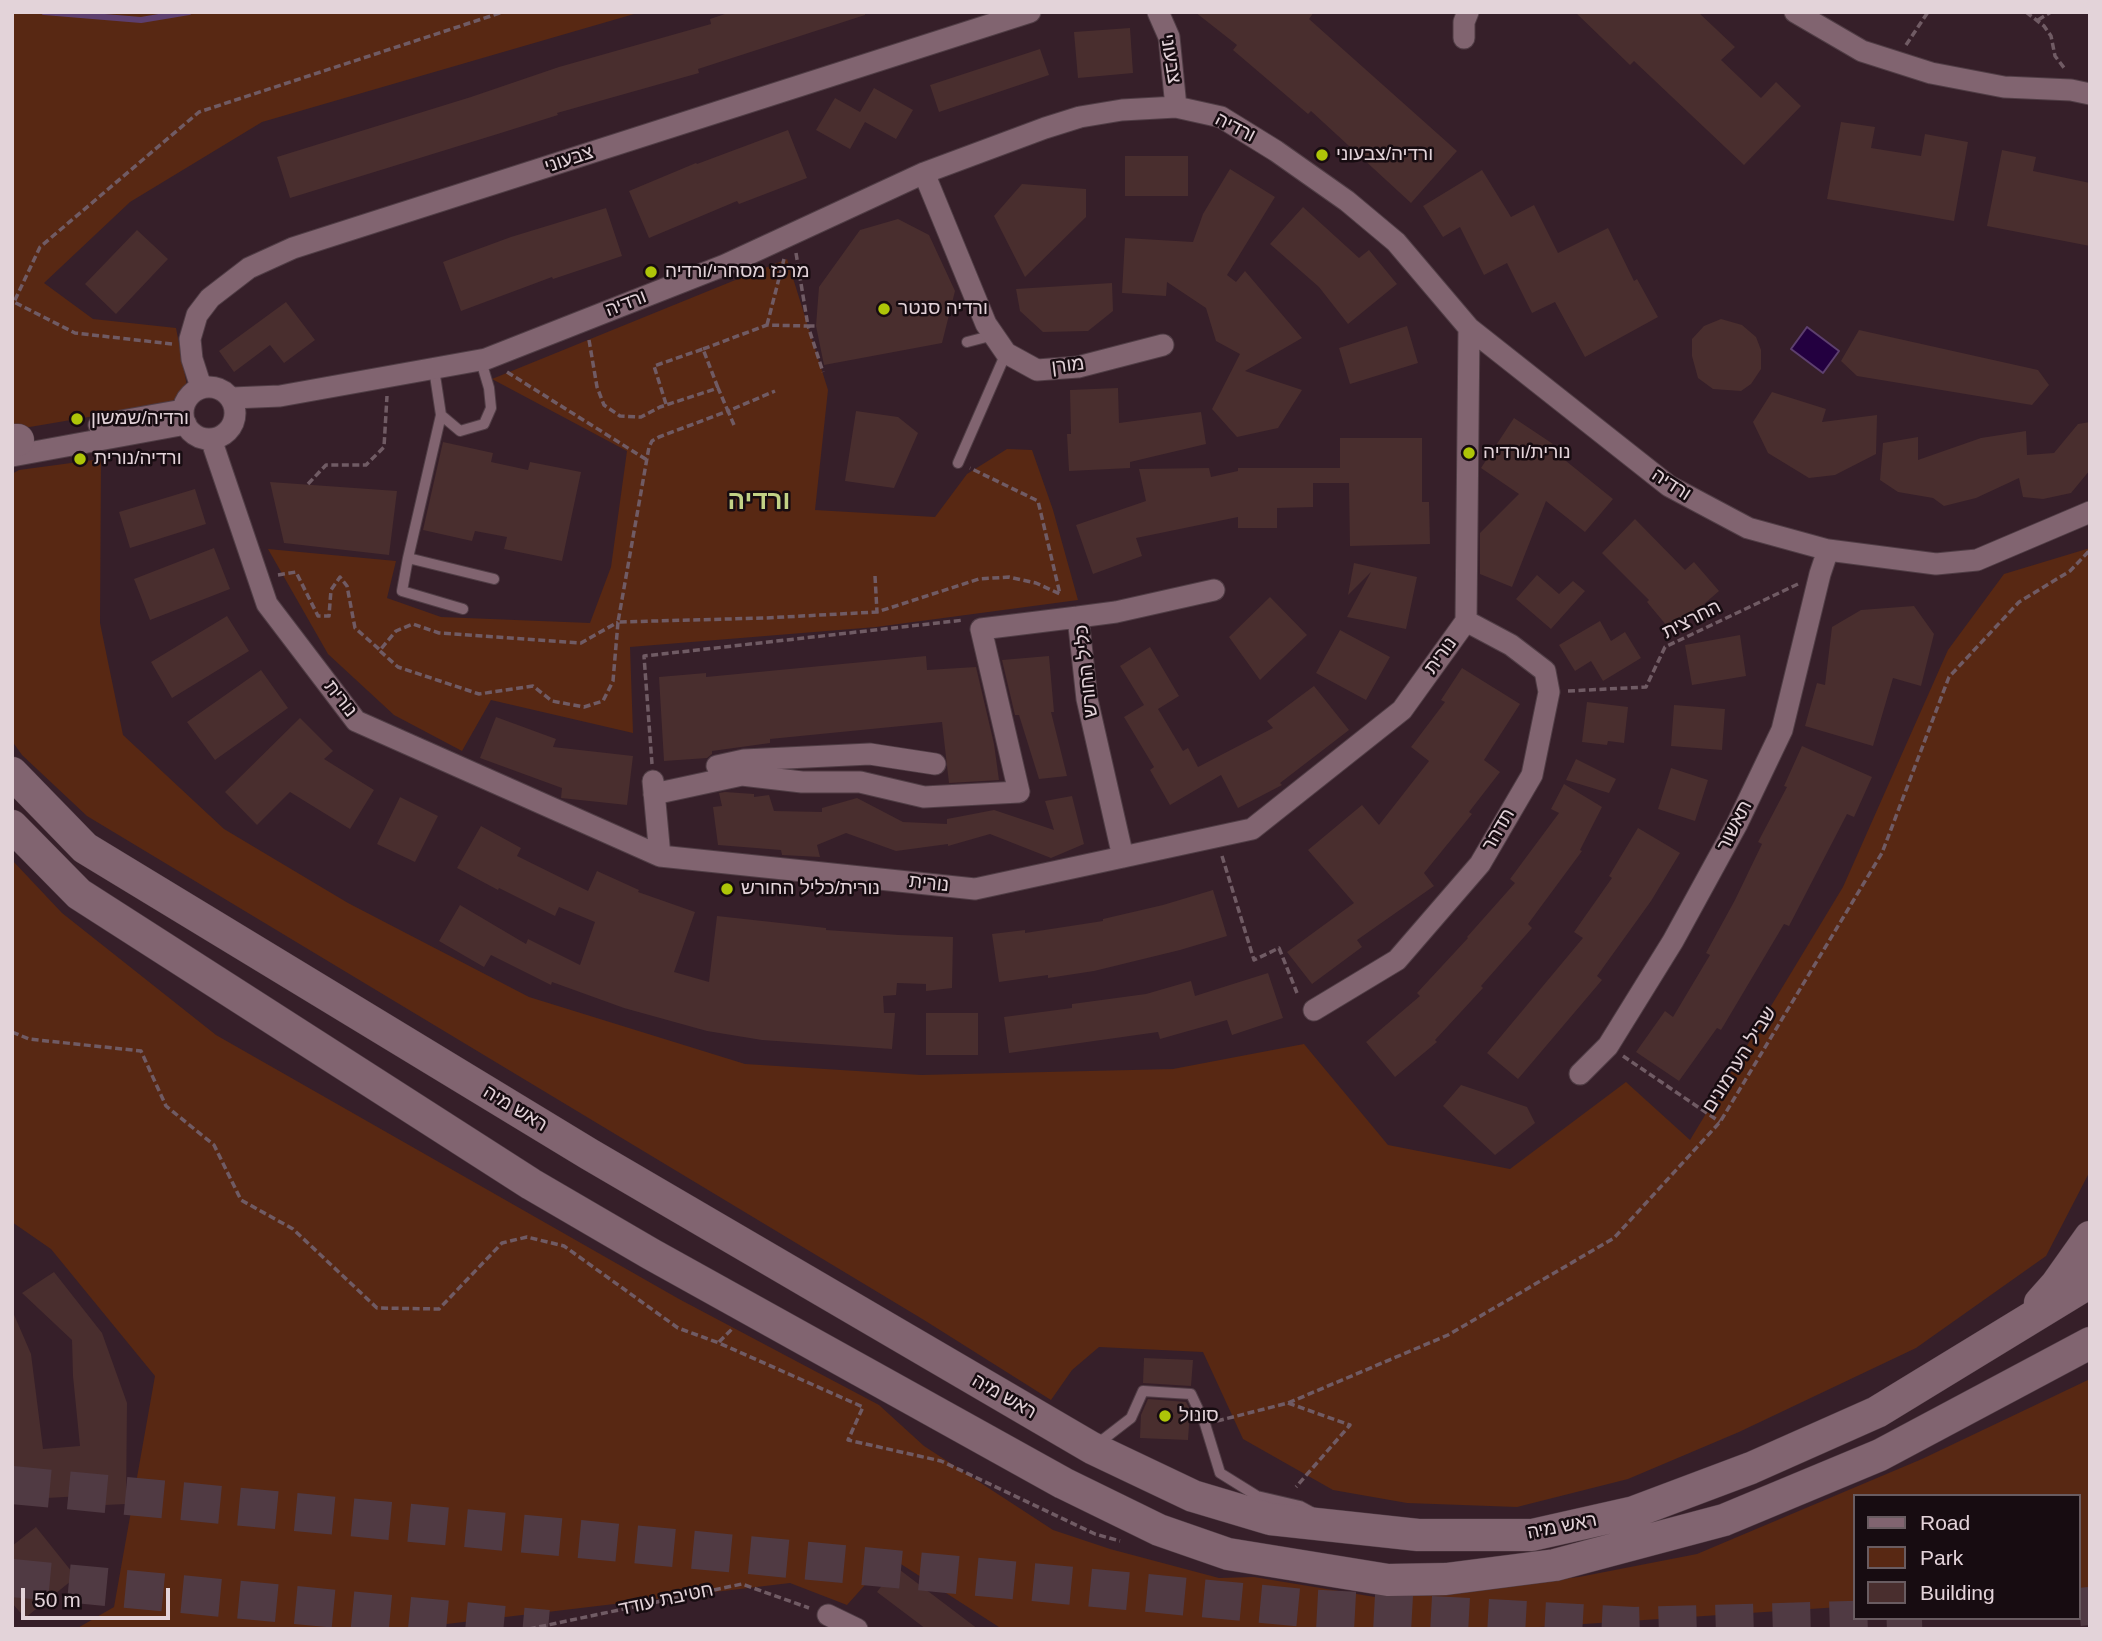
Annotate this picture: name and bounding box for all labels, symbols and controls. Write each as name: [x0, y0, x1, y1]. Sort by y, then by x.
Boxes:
street label: צבעוני: [1155, 33, 1185, 85]
street label: ורדיה: [1211, 108, 1259, 148]
street label: צבעוני: [542, 141, 596, 179]
place label: ורדיה/צבעוני: [1336, 144, 1433, 166]
marker: ורדיה/צבעוני: [1314, 147, 1330, 163]
place label: מרכז מסחרי/ורדיה: [665, 261, 809, 283]
marker: מרכז מסחרי/ורדיה: [643, 264, 659, 280]
street label: ורדיה: [602, 286, 650, 322]
place label: ורדיה סנטר: [898, 298, 988, 320]
marker: ורדיה סנטר: [876, 301, 892, 317]
street label: מורן: [1050, 353, 1086, 379]
place label: ורדיה/שמשון: [91, 408, 189, 430]
marker: ורדיה/שמשון: [69, 411, 85, 427]
place label: נורית/ורדיה: [1483, 442, 1571, 464]
marker: נורית/ורדיה: [1461, 445, 1477, 461]
place label: ורדיה/נורית: [94, 448, 182, 470]
marker: ורדיה/נורית: [72, 451, 88, 467]
street label: ורדיה: [1647, 464, 1695, 506]
district label: ורדיה: [728, 486, 790, 518]
street label: החרצית: [1659, 596, 1725, 644]
street label: כליל החורש: [1071, 623, 1103, 719]
street label: נורית: [1420, 633, 1462, 679]
street label: נורית: [319, 676, 361, 722]
street label: תאשור: [1713, 797, 1757, 855]
street label: תדהר: [1478, 805, 1520, 855]
street label: נורית: [908, 871, 950, 897]
place label: נורית/כליל החורש: [741, 878, 880, 900]
marker: נורית/כליל החורש: [719, 881, 735, 897]
street label: שביל הערמונים: [1698, 1003, 1782, 1117]
street label: ראש מיה: [479, 1081, 551, 1137]
street label: ראש מיה: [968, 1370, 1040, 1424]
place label: סונול: [1179, 1405, 1219, 1427]
marker: סונול: [1157, 1408, 1173, 1424]
legend: [1854, 1494, 2081, 1620]
street label: ראש מיה: [1525, 1509, 1599, 1545]
text: Road: [1920, 1511, 1970, 1534]
text: Park: [1920, 1546, 1963, 1569]
scale bar: [24, 1574, 173, 1618]
street label: חטיבת עודד: [617, 1579, 715, 1621]
text: Building: [1920, 1581, 1995, 1604]
text: 50 m: [34, 1588, 81, 1611]

